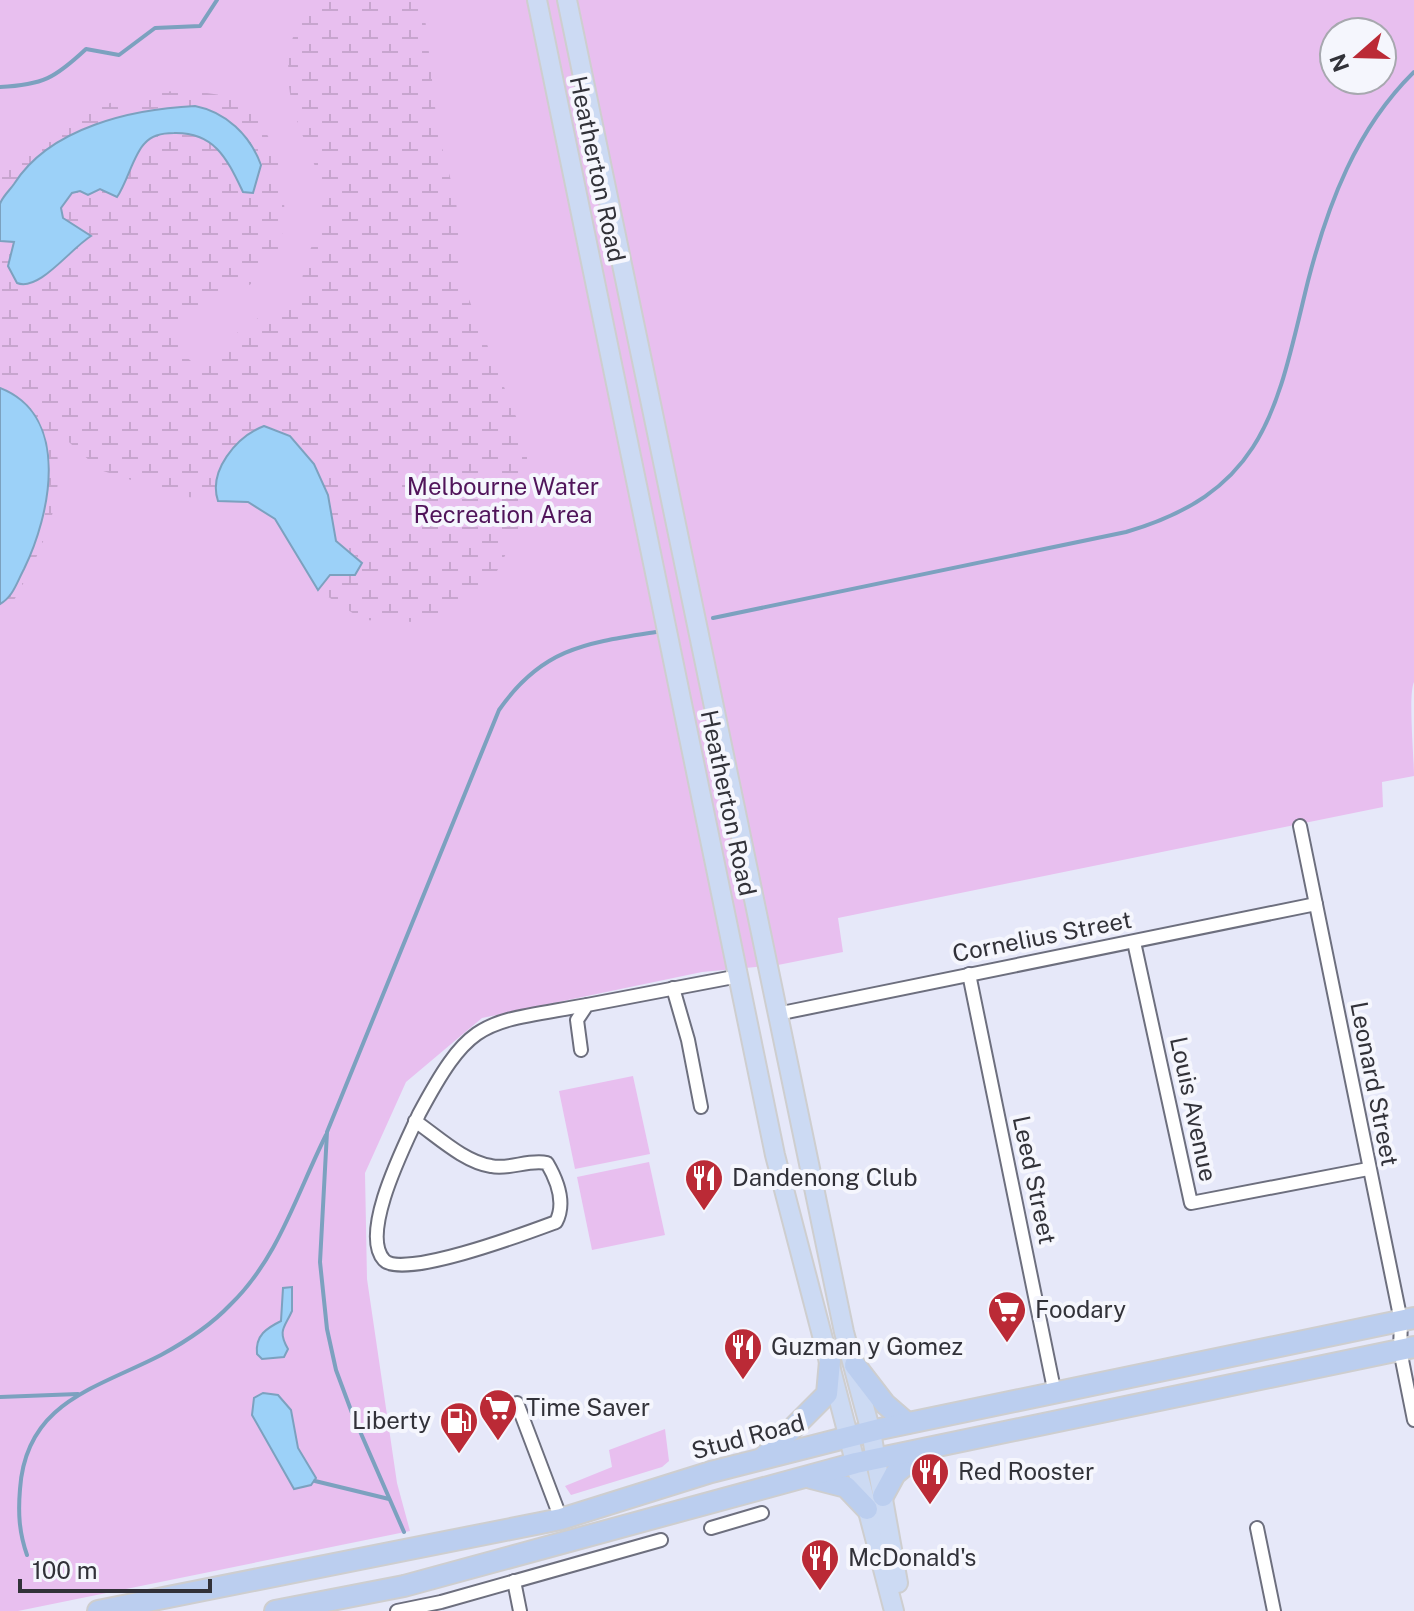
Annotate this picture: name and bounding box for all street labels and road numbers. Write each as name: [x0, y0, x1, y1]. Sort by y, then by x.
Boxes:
street label: Heatherton Road: [565, 73, 631, 264]
street label: Heatherton Road: [696, 707, 762, 898]
street label: Cornelius Street: [950, 905, 1134, 967]
street label: Leonard Street: [1345, 999, 1405, 1168]
street label: Louis Avenue: [1165, 1034, 1223, 1184]
street label: Leed Street: [1008, 1113, 1062, 1247]
street label: Stud Road: [688, 1408, 807, 1465]

